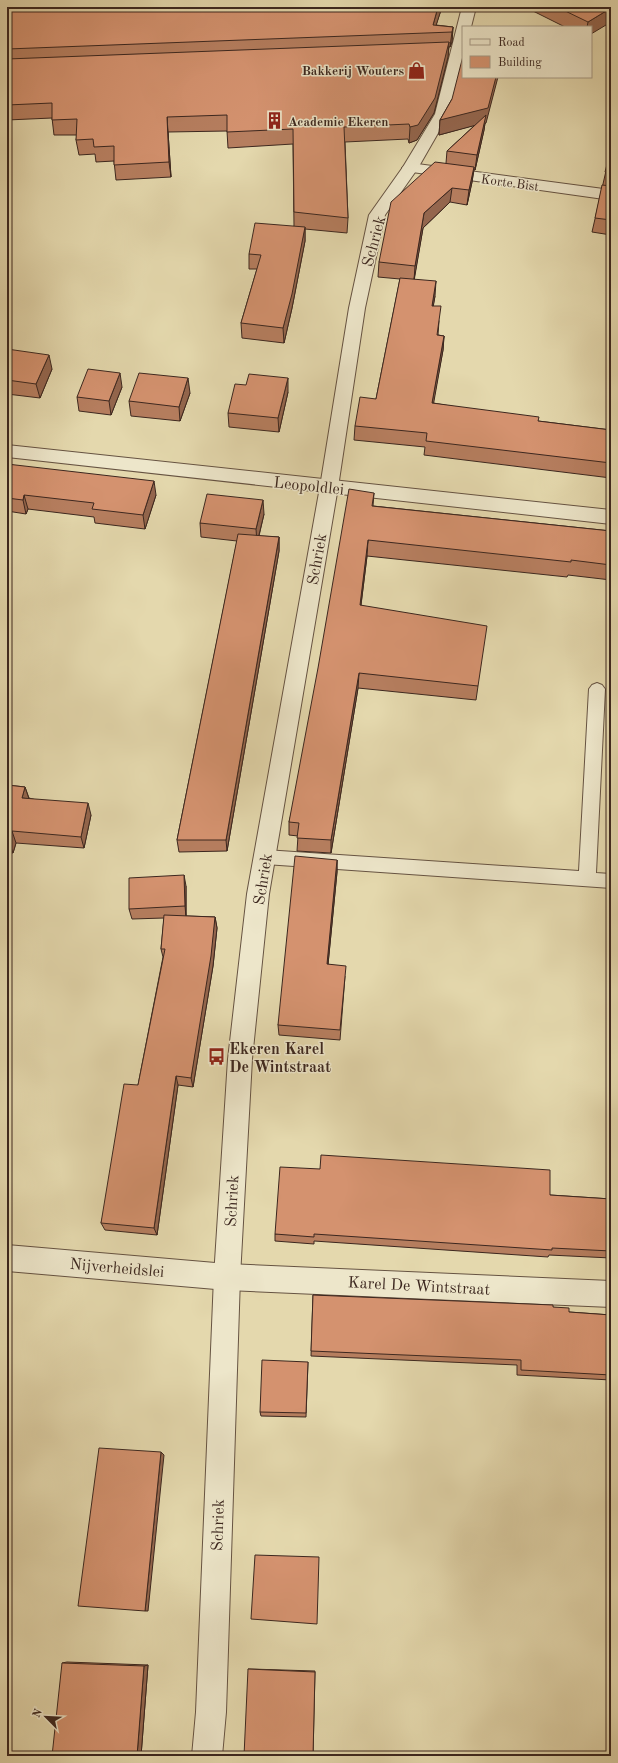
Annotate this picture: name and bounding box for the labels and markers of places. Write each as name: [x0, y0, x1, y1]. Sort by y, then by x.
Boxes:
shop icon: Bakkerij Wouters: [407, 60, 427, 80]
place label: Bakkerij Wouters: [302, 65, 404, 78]
building icon: Academie Ekeren: [265, 111, 285, 131]
place label: Academie Ekeren: [288, 116, 389, 129]
place label: Ekeren Karel De Wintstraat: [229, 1042, 331, 1076]
bus stop icon: Ekeren Karel De Wintstraat: [206, 1047, 226, 1067]

